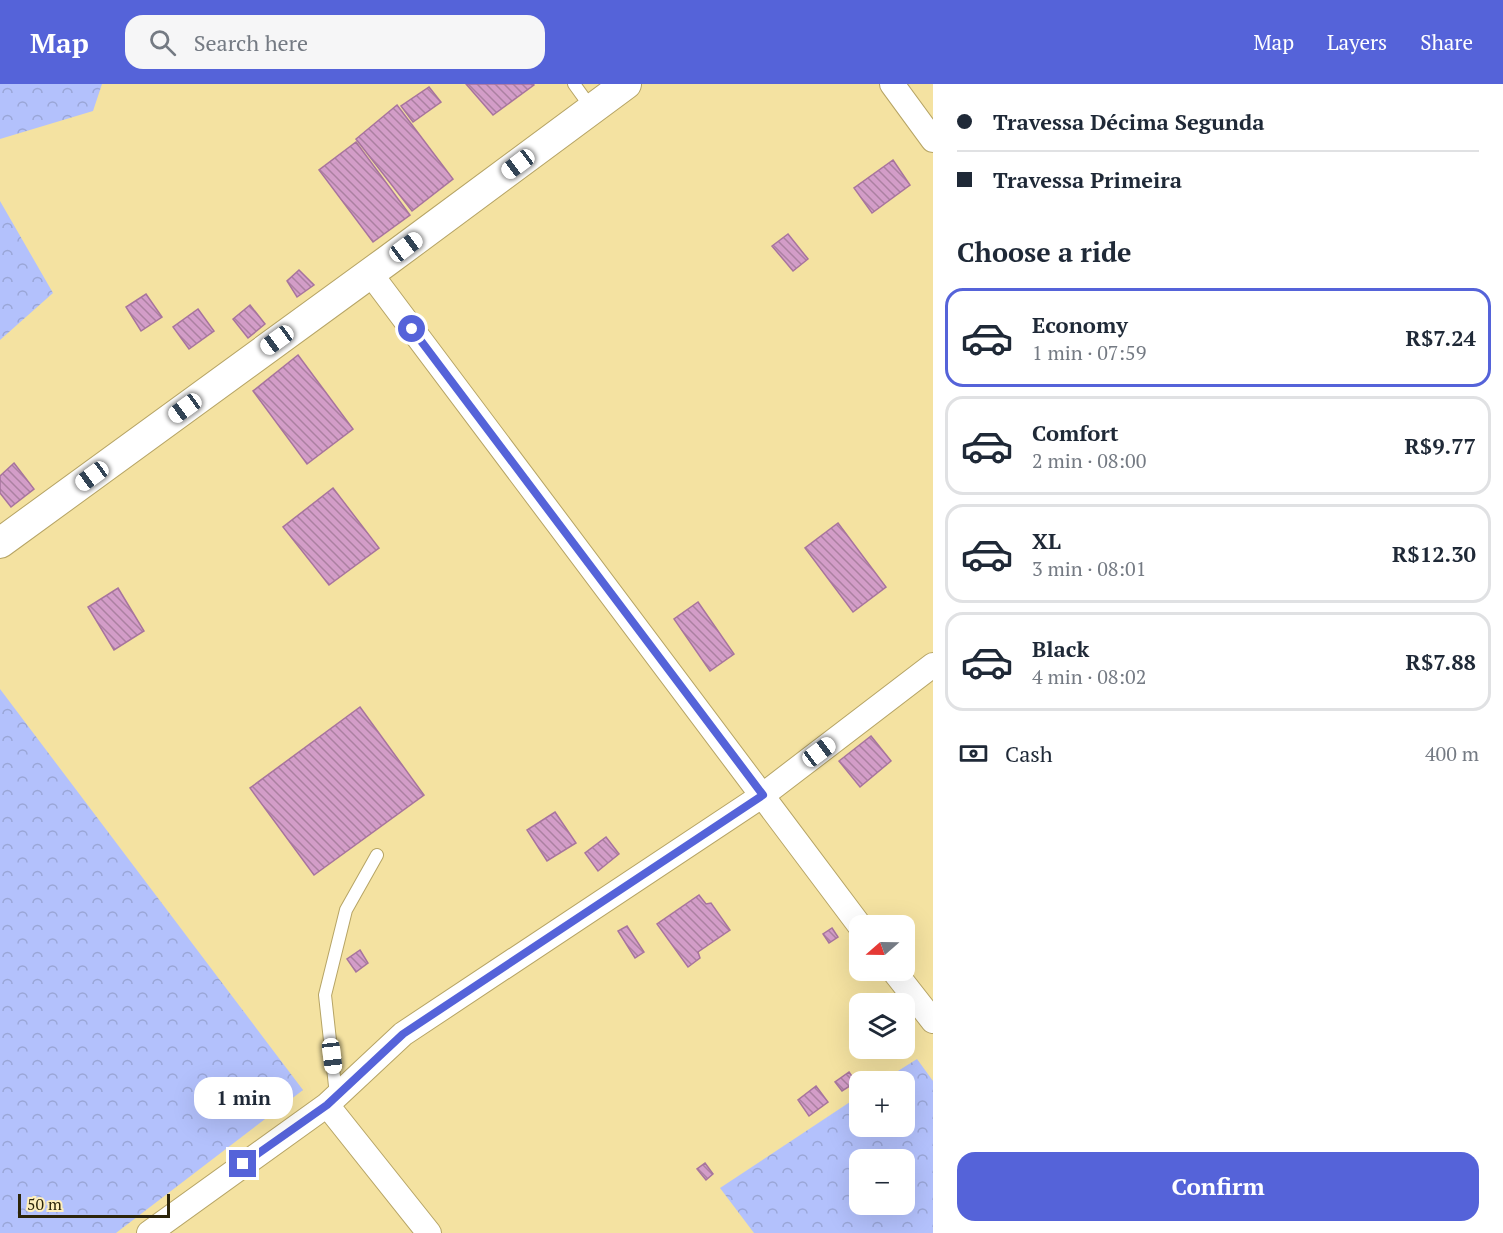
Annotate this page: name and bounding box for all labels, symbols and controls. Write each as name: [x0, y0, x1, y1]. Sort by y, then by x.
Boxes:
search box: [125, 15, 545, 69]
text: Map: [30, 24, 89, 61]
icon: search: [146, 26, 179, 59]
text: Search here: [194, 28, 308, 57]
text: Map: [1253, 28, 1294, 56]
text: Layers: [1327, 28, 1387, 56]
text: Share: [1420, 28, 1473, 56]
text: Travessa Décima Segunda: [993, 107, 1264, 136]
car: [498, 146, 538, 182]
text: Travessa Primeira: [993, 165, 1182, 194]
car: [386, 229, 426, 265]
text: Choose a ride: [957, 234, 1132, 270]
text: Economy: [1032, 310, 1128, 339]
icon: car: [960, 311, 1014, 365]
route start: [398, 315, 425, 342]
car: [257, 322, 297, 358]
text: R$7.24: [1406, 323, 1476, 352]
text: 1 min · 07:59: [1032, 339, 1146, 366]
car: [165, 390, 205, 426]
text: Comfort: [1032, 418, 1118, 447]
icon: car: [960, 419, 1014, 473]
text: R$9.77: [1404, 431, 1476, 460]
text: 2 min · 08:00: [1032, 447, 1146, 474]
car: [72, 458, 112, 494]
text: XL: [1032, 526, 1061, 555]
icon: car: [960, 527, 1014, 581]
text: R$12.30: [1392, 539, 1476, 568]
text: 3 min · 08:01: [1032, 555, 1146, 582]
text: Black: [1032, 634, 1089, 663]
icon: car: [960, 635, 1014, 689]
text: R$7.88: [1406, 647, 1476, 676]
text: 4 min · 08:02: [1032, 663, 1146, 690]
car: [799, 734, 839, 770]
icon: cash: [957, 737, 990, 770]
text: Cash: [1005, 739, 1053, 768]
text: 400 m: [1425, 740, 1479, 767]
north arrow: [849, 915, 915, 981]
map controls: [849, 915, 915, 1215]
button: layers: [849, 993, 915, 1059]
car: [321, 1037, 343, 1075]
button: +: [849, 1071, 915, 1137]
callout: 1 min: [194, 1077, 292, 1119]
text: 1 min: [216, 1084, 271, 1111]
button: −: [849, 1149, 915, 1215]
route end: [229, 1150, 256, 1177]
button: Confirm: [957, 1152, 1479, 1221]
scale bar: [18, 1191, 170, 1218]
text: 50 m: [27, 1193, 62, 1215]

